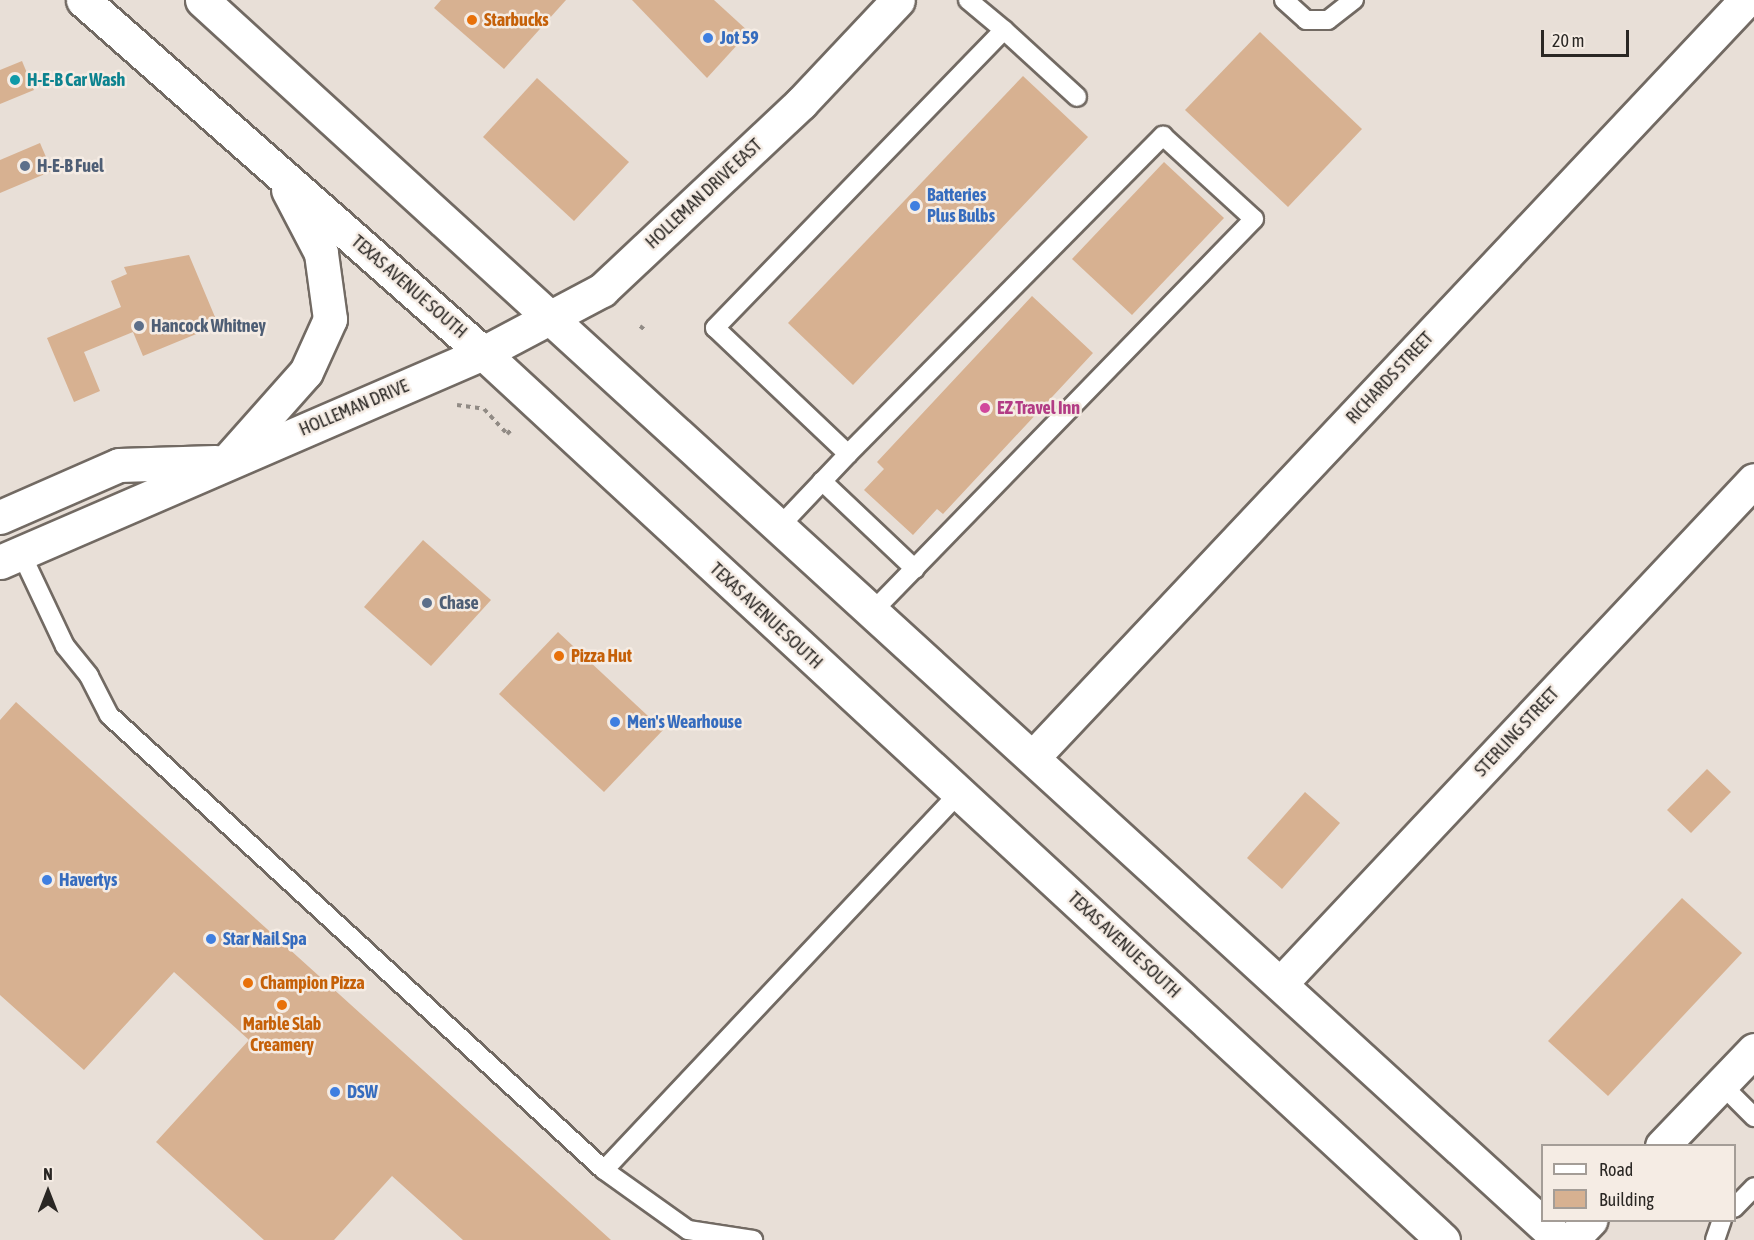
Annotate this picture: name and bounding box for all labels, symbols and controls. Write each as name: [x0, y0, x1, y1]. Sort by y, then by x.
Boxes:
place label: Starbucks: [484, 9, 549, 31]
marker: Starbucks: [465, 13, 479, 27]
scale bar: [1544, 18, 1632, 56]
place label: Jot 59: [720, 27, 759, 49]
text: 20 m: [1552, 30, 1584, 51]
marker: Jot 59: [701, 31, 715, 45]
place label: H-E-B Car Wash: [27, 69, 125, 91]
marker: H-E-B Car Wash: [8, 73, 22, 87]
street label: HOLLEMAN DRIVE EAST: [641, 135, 767, 253]
place label: H-E-B Fuel: [37, 155, 104, 177]
marker: H-E-B Fuel: [18, 159, 32, 173]
place label: Batteries Plus Bulbs: [927, 185, 995, 228]
marker: Batteries Plus Bulbs: [908, 199, 922, 213]
street label: TEXAS AVENUE SOUTH: [347, 231, 471, 343]
place label: Hancock Whitney: [151, 315, 266, 337]
marker: Hancock Whitney: [132, 319, 146, 333]
street label: RICHARDS STREET: [1342, 328, 1438, 428]
street label: HOLLEMAN DRIVE: [296, 375, 412, 441]
place label: EZ Travel Inn: [997, 397, 1080, 419]
marker: EZ Travel Inn: [978, 401, 992, 415]
street label: TEXAS AVENUE SOUTH: [705, 558, 827, 674]
place label: Chase: [439, 592, 479, 614]
marker: Chase: [420, 596, 434, 610]
place label: Pizza Hut: [571, 645, 632, 667]
marker: Pizza Hut: [552, 649, 566, 663]
street label: STERLING STREET: [1470, 683, 1564, 781]
place label: Men's Wearhouse: [627, 711, 742, 733]
marker: Men's Wearhouse: [608, 715, 622, 729]
place label: Havertys: [59, 869, 117, 891]
marker: Havertys: [40, 873, 54, 887]
street label: TEXAS AVENUE SOUTH: [1063, 887, 1185, 1003]
place label: Star Nail Spa: [223, 928, 307, 950]
marker: Star Nail Spa: [204, 932, 218, 946]
place label: Champion Pizza: [260, 972, 365, 994]
marker: Champion Pizza: [241, 976, 255, 990]
marker: Marble Slab Creamery: [275, 998, 289, 1012]
place label: Marble Slab Creamery: [243, 1014, 321, 1056]
place label: DSW: [347, 1081, 378, 1103]
marker: DSW: [328, 1085, 342, 1099]
legend: [1541, 1144, 1736, 1222]
text: Road: [1599, 1159, 1633, 1180]
north arrow: [18, 1162, 78, 1222]
text: N: [43, 1165, 53, 1183]
text: Building: [1599, 1189, 1654, 1210]

